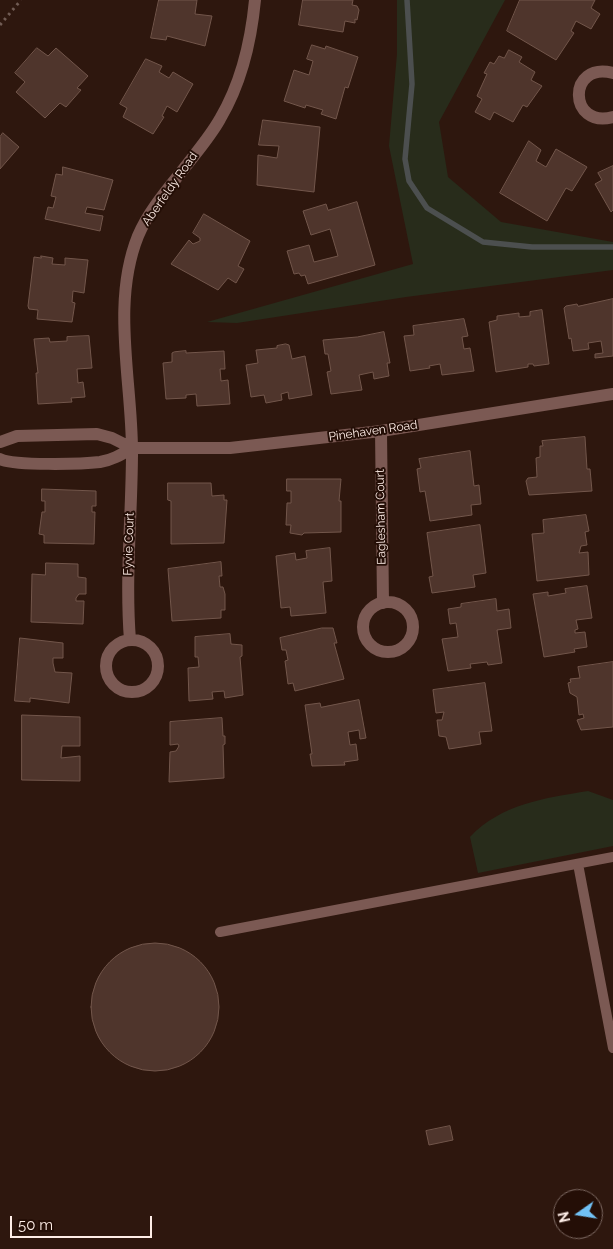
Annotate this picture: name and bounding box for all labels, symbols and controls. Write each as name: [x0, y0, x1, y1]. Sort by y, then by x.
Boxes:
street label: Aberfeldy Road: [139, 149, 201, 229]
street label: Pinehaven Road: [328, 418, 418, 444]
street label: Eaglesham Court: [373, 469, 389, 565]
street label: Fyvie Court: [121, 512, 137, 576]
north arrow: [553, 1189, 603, 1239]
scale bar: [12, 1206, 155, 1238]
text: N: [555, 1210, 573, 1224]
text: 50 m: [18, 1216, 53, 1234]

